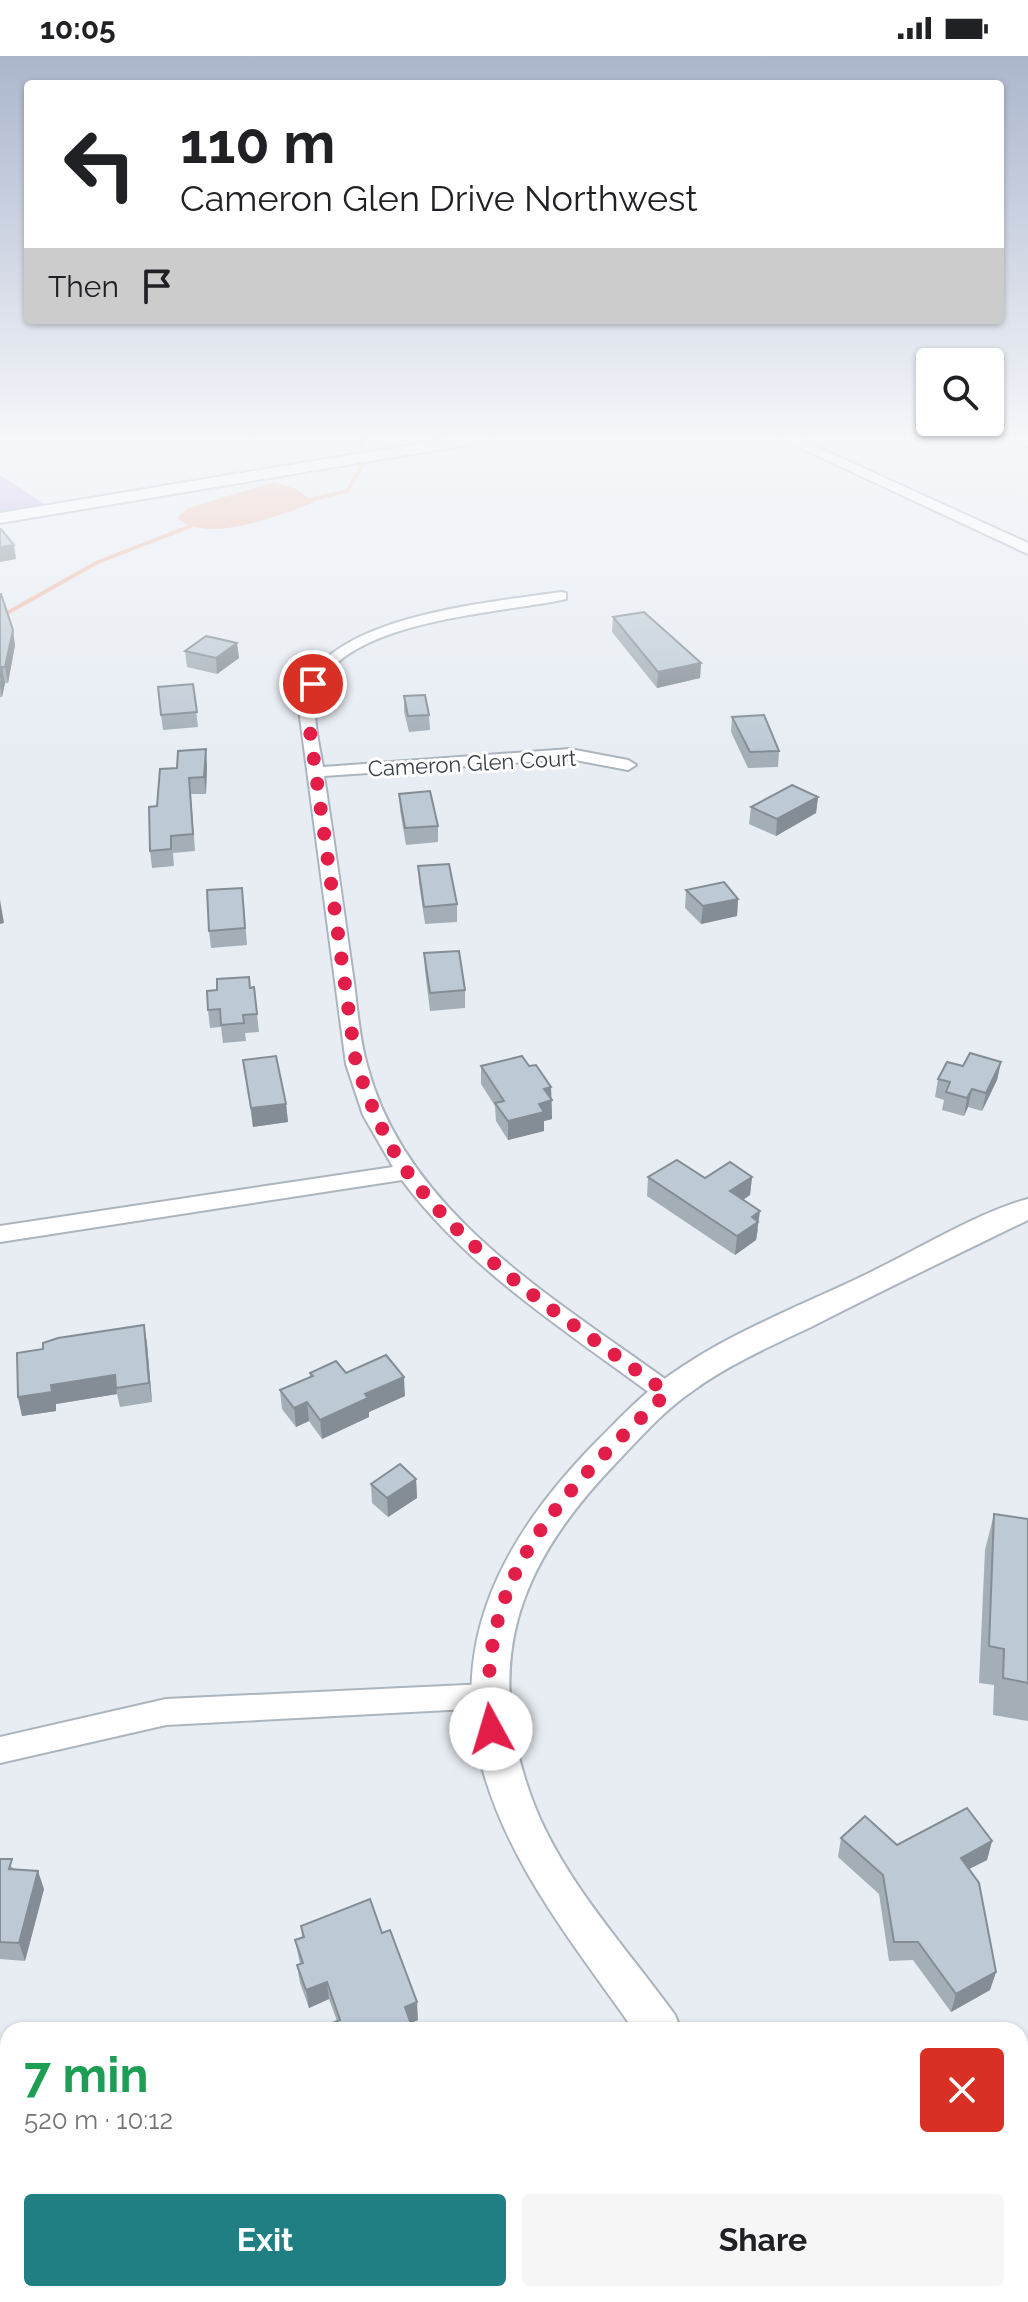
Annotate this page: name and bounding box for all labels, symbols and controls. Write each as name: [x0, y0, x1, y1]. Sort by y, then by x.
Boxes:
text: 10:05: [40, 11, 116, 46]
text: 110 m: [180, 110, 335, 176]
icon: left: [48, 112, 152, 216]
text: Cameron Glen Drive Northwest: [180, 177, 697, 219]
icon: arrive: [135, 264, 179, 308]
text: Then: [48, 269, 119, 304]
map controls: [916, 348, 1004, 436]
button: search: [916, 348, 1004, 436]
pin: [279, 650, 347, 718]
icon: arrive: [291, 662, 335, 706]
street label: Cameron Glen Court: [367, 745, 577, 781]
position arrow: [449, 1687, 533, 1771]
text: 7 min: [24, 2047, 148, 2103]
button: close: [920, 2048, 1004, 2132]
text: 520 m · 10:12: [24, 2105, 173, 2135]
button: Exit: [24, 2194, 506, 2286]
button: Share: [522, 2194, 1004, 2286]

